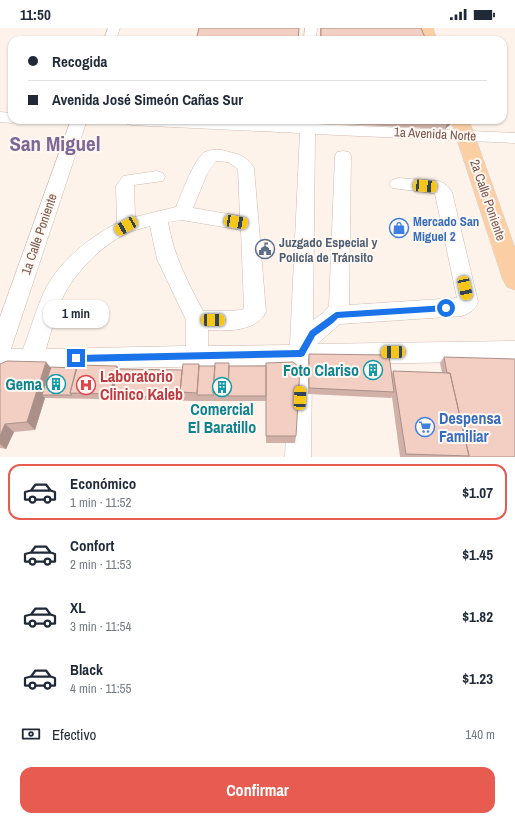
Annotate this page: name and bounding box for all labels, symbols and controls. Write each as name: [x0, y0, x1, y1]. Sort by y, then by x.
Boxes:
text: 11:50: [20, 4, 51, 25]
text: Recogida: [52, 51, 107, 72]
text: Avenida José Simeón Cañas Sur: [52, 89, 243, 110]
street label: 1a Avenida Norte: [394, 123, 477, 145]
district label: San Miguel: [10, 129, 100, 158]
street label: 2a Calle Poniente: [466, 157, 510, 243]
car: [413, 179, 437, 193]
street label: 1a Calle Poniente: [17, 191, 61, 277]
place label: Mercado San Miguel 2: [413, 213, 479, 245]
car: [223, 214, 249, 230]
car: [113, 215, 139, 237]
shop icon: Mercado San Miguel 2: [388, 217, 410, 239]
place label: Juzgado Especial y Policía de Tránsito: [279, 234, 377, 266]
public building icon: Juzgado Especial y Policía de Tránsito: [254, 238, 276, 260]
car: [457, 275, 473, 301]
route start: [437, 299, 455, 317]
callout: 1 min: [43, 300, 109, 328]
text: 1 min: [62, 305, 90, 322]
car: [201, 314, 225, 326]
car: [381, 346, 405, 358]
route end: [67, 349, 85, 367]
place label: Foto Clariso: [283, 359, 359, 381]
building icon: Foto Clariso: [362, 359, 384, 381]
place label: Laboratorio Clinico Kaleb: [100, 365, 183, 405]
place label: Gema: [6, 373, 43, 395]
building icon: Gema: [45, 373, 67, 395]
hospital icon: Laboratorio Clinico Kaleb: [75, 374, 97, 396]
building icon: Comercial El Baratillo: [211, 376, 233, 398]
car: [294, 386, 306, 410]
place label: Comercial El Baratillo: [188, 398, 256, 438]
place label: Despensa Familiar: [439, 407, 502, 447]
supermarket icon: Despensa Familiar: [414, 416, 436, 438]
text: Económico: [70, 473, 136, 494]
icon: car: [22, 474, 58, 510]
text: $1.07: [462, 482, 493, 503]
text: 1 min · 11:52: [70, 494, 131, 511]
text: Confort: [70, 535, 114, 556]
icon: car: [22, 536, 58, 572]
text: $1.45: [462, 544, 493, 565]
text: 2 min · 11:53: [70, 556, 131, 573]
text: XL: [70, 597, 86, 618]
icon: car: [22, 598, 58, 634]
text: $1.82: [462, 606, 493, 627]
text: 3 min · 11:54: [70, 618, 131, 635]
text: Black: [70, 659, 103, 680]
icon: car: [22, 660, 58, 696]
text: $1.23: [462, 668, 493, 689]
text: 4 min · 11:55: [70, 680, 131, 697]
icon: cash: [20, 723, 42, 745]
text: Efectivo: [52, 724, 96, 745]
text: 140 m: [465, 726, 495, 743]
button: Confirmar: [20, 767, 495, 813]

